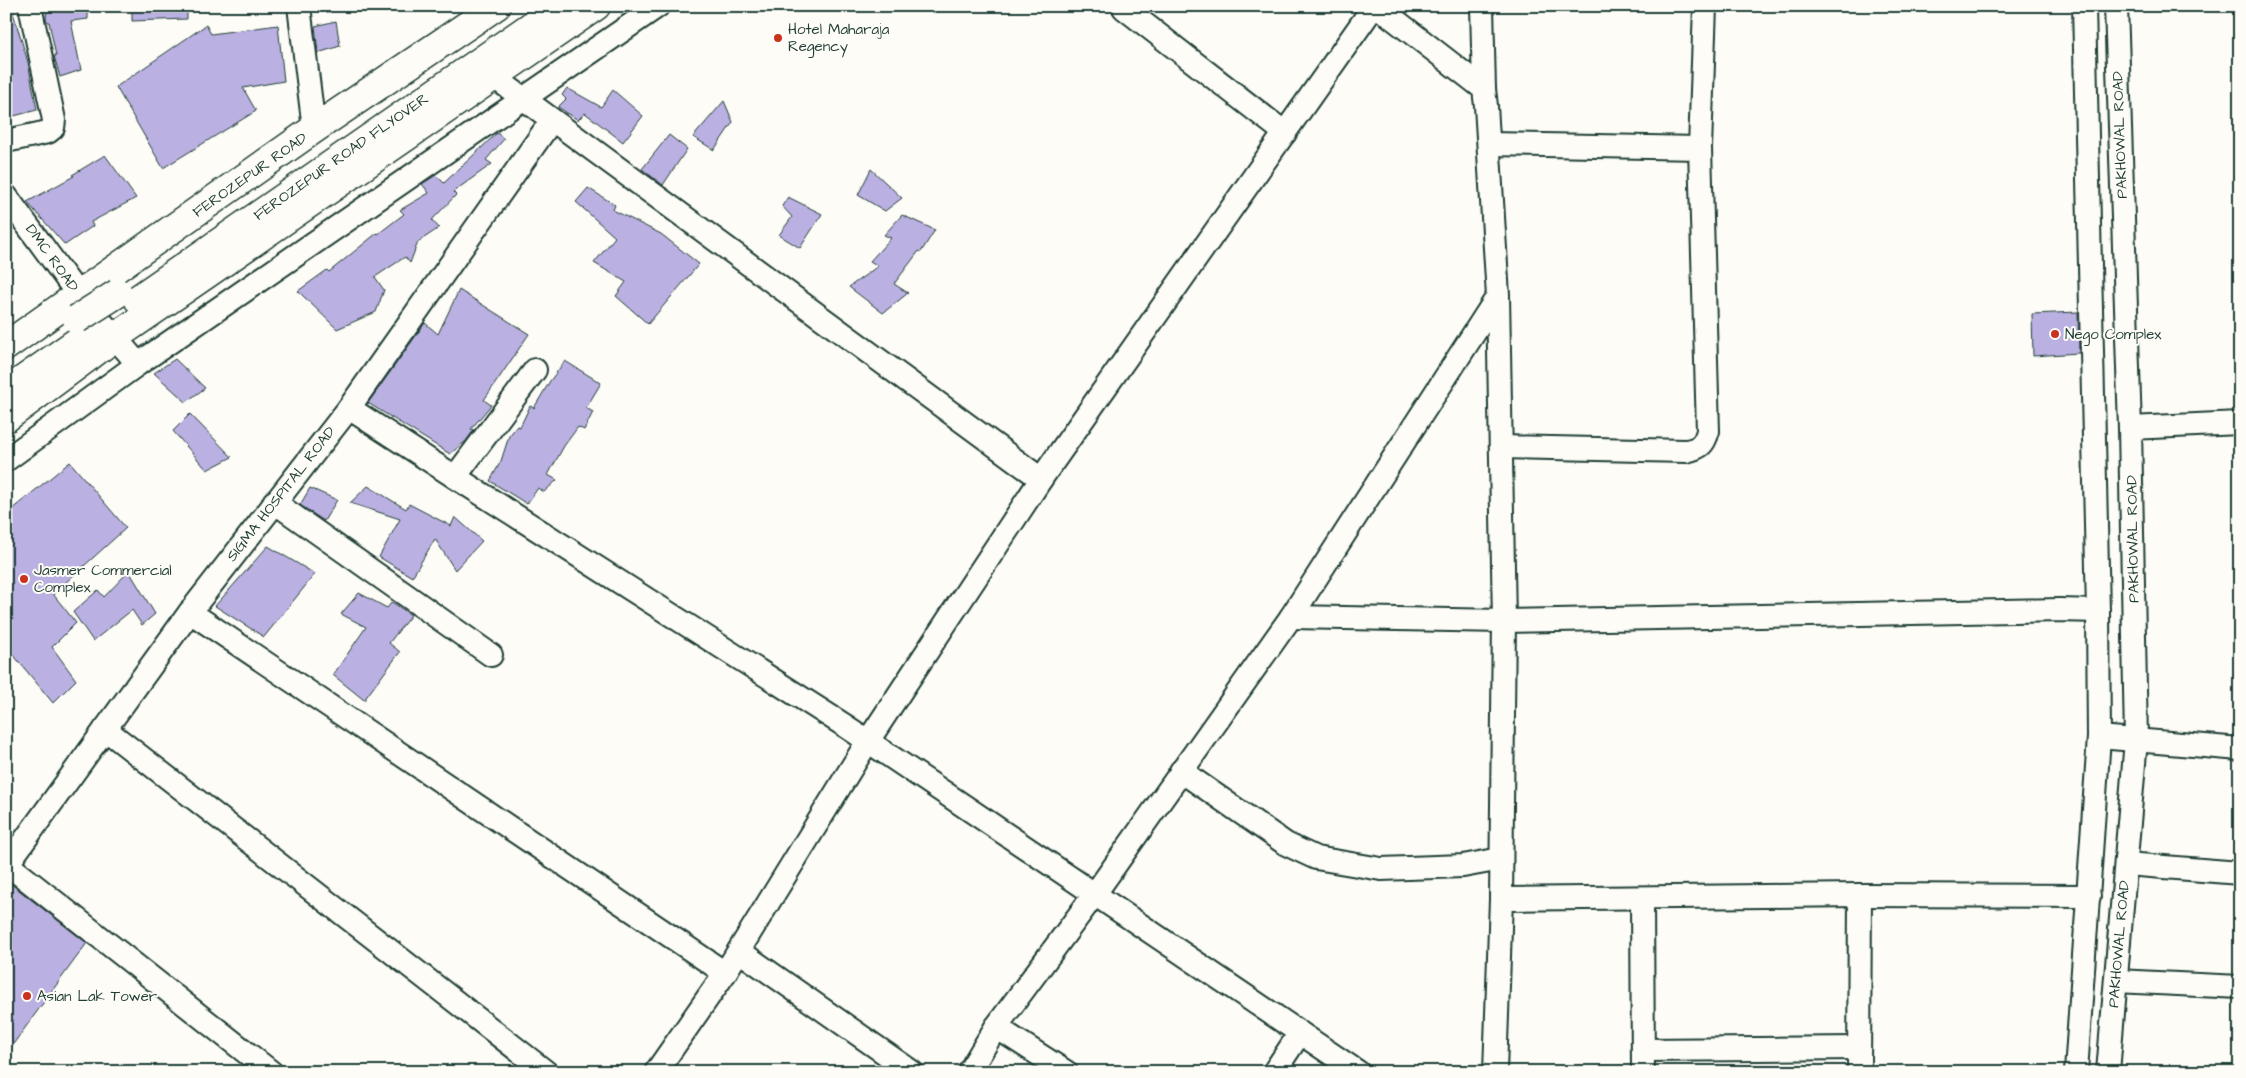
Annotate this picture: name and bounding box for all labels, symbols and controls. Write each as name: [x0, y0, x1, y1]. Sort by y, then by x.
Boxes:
place label: Hotel Maharaja Regency: [788, 19, 890, 58]
marker: Hotel Maharaja Regency: [772, 32, 784, 44]
street label: PAKHOWAL ROAD: [2107, 71, 2133, 199]
street label: FEROZEPUR ROAD FLYOVER: [250, 90, 432, 224]
street label: FEROZEPUR ROAD: [189, 129, 311, 221]
street label: DMC ROAD: [20, 220, 84, 296]
place label: Nego Complex: [2065, 324, 2162, 346]
marker: Nego Complex: [2049, 328, 2061, 340]
street label: SIGMA HOSPITAL ROAD: [222, 422, 341, 566]
street label: PAKHOWAL ROAD: [2121, 475, 2145, 603]
place label: Jasmer Commercial Complex: [34, 560, 172, 598]
marker: Jasmer Commercial Complex: [18, 573, 30, 585]
street label: PAKHOWAL ROAD: [2103, 879, 2135, 1008]
place label: Asian Lak Tower: [37, 986, 157, 1007]
marker: Asian Lak Tower: [21, 990, 33, 1002]

